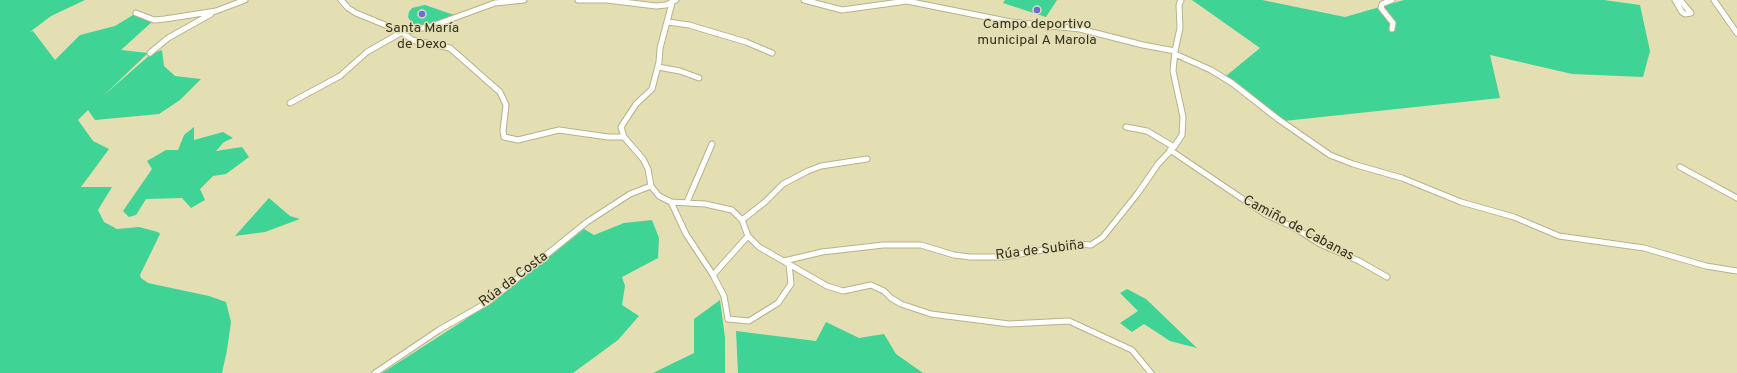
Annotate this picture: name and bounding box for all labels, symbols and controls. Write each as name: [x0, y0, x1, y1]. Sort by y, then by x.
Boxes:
marker: Campo deportivo municipal A Marola: [1032, 5, 1042, 15]
marker: Santa María de Dexo: [417, 9, 427, 19]
place label: Campo deportivo municipal A Marola: [977, 17, 1097, 50]
place label: Santa María de Dexo: [385, 21, 459, 54]
street label: Camiño de Cabanas: [1239, 193, 1357, 265]
street label: Rúa de Subiña: [995, 237, 1085, 265]
street label: Rúa da Costa: [476, 249, 552, 311]

